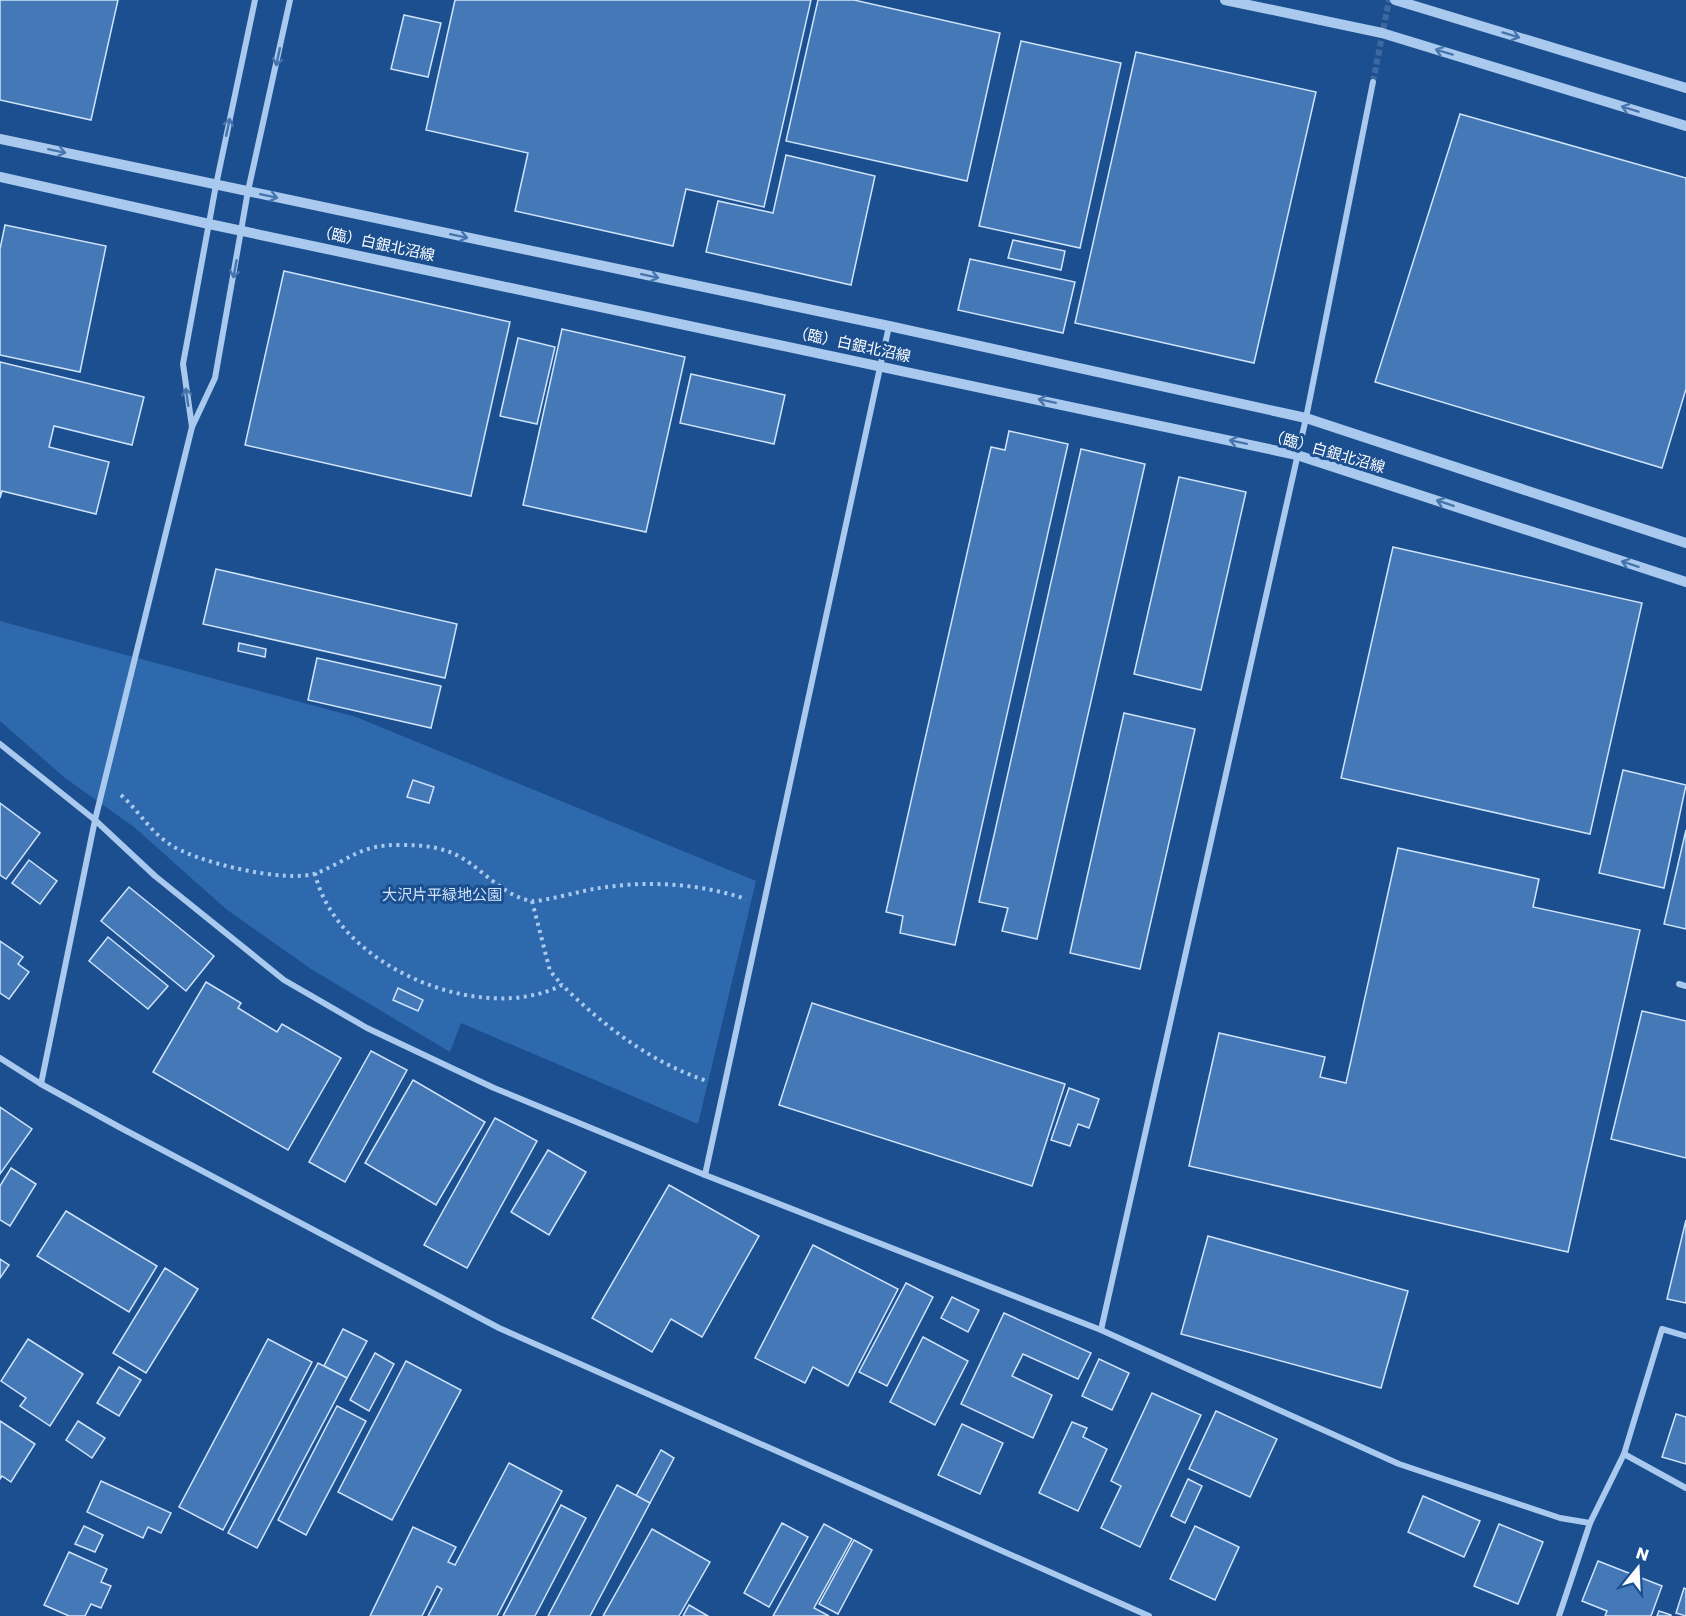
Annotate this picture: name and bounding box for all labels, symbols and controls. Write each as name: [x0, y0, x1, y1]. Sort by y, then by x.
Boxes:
one-way arrow: [1501, 30, 1520, 41]
one-way arrow: [1435, 46, 1454, 57]
one-way arrow: [271, 47, 283, 66]
one-way arrow: [1621, 103, 1640, 114]
one-way arrow: [223, 118, 234, 138]
one-way arrow: [47, 146, 66, 157]
one-way arrow: [259, 190, 278, 202]
street label: （臨）白銀北沼線: [315, 220, 437, 266]
one-way arrow: [450, 230, 469, 242]
one-way arrow: [229, 258, 240, 278]
one-way arrow: [640, 271, 659, 282]
street label: （臨）白銀北沼線: [791, 321, 913, 367]
one-way arrow: [182, 388, 193, 408]
one-way arrow: [1038, 395, 1058, 406]
street label: （臨）白銀北沼線: [1266, 424, 1388, 478]
one-way arrow: [1229, 436, 1248, 448]
one-way arrow: [1436, 497, 1455, 508]
one-way arrow: [1621, 558, 1640, 569]
park label: 大沢片平緑地公園: [382, 884, 502, 905]
north arrow: [1608, 1538, 1668, 1598]
text: N: [1633, 1541, 1652, 1567]

